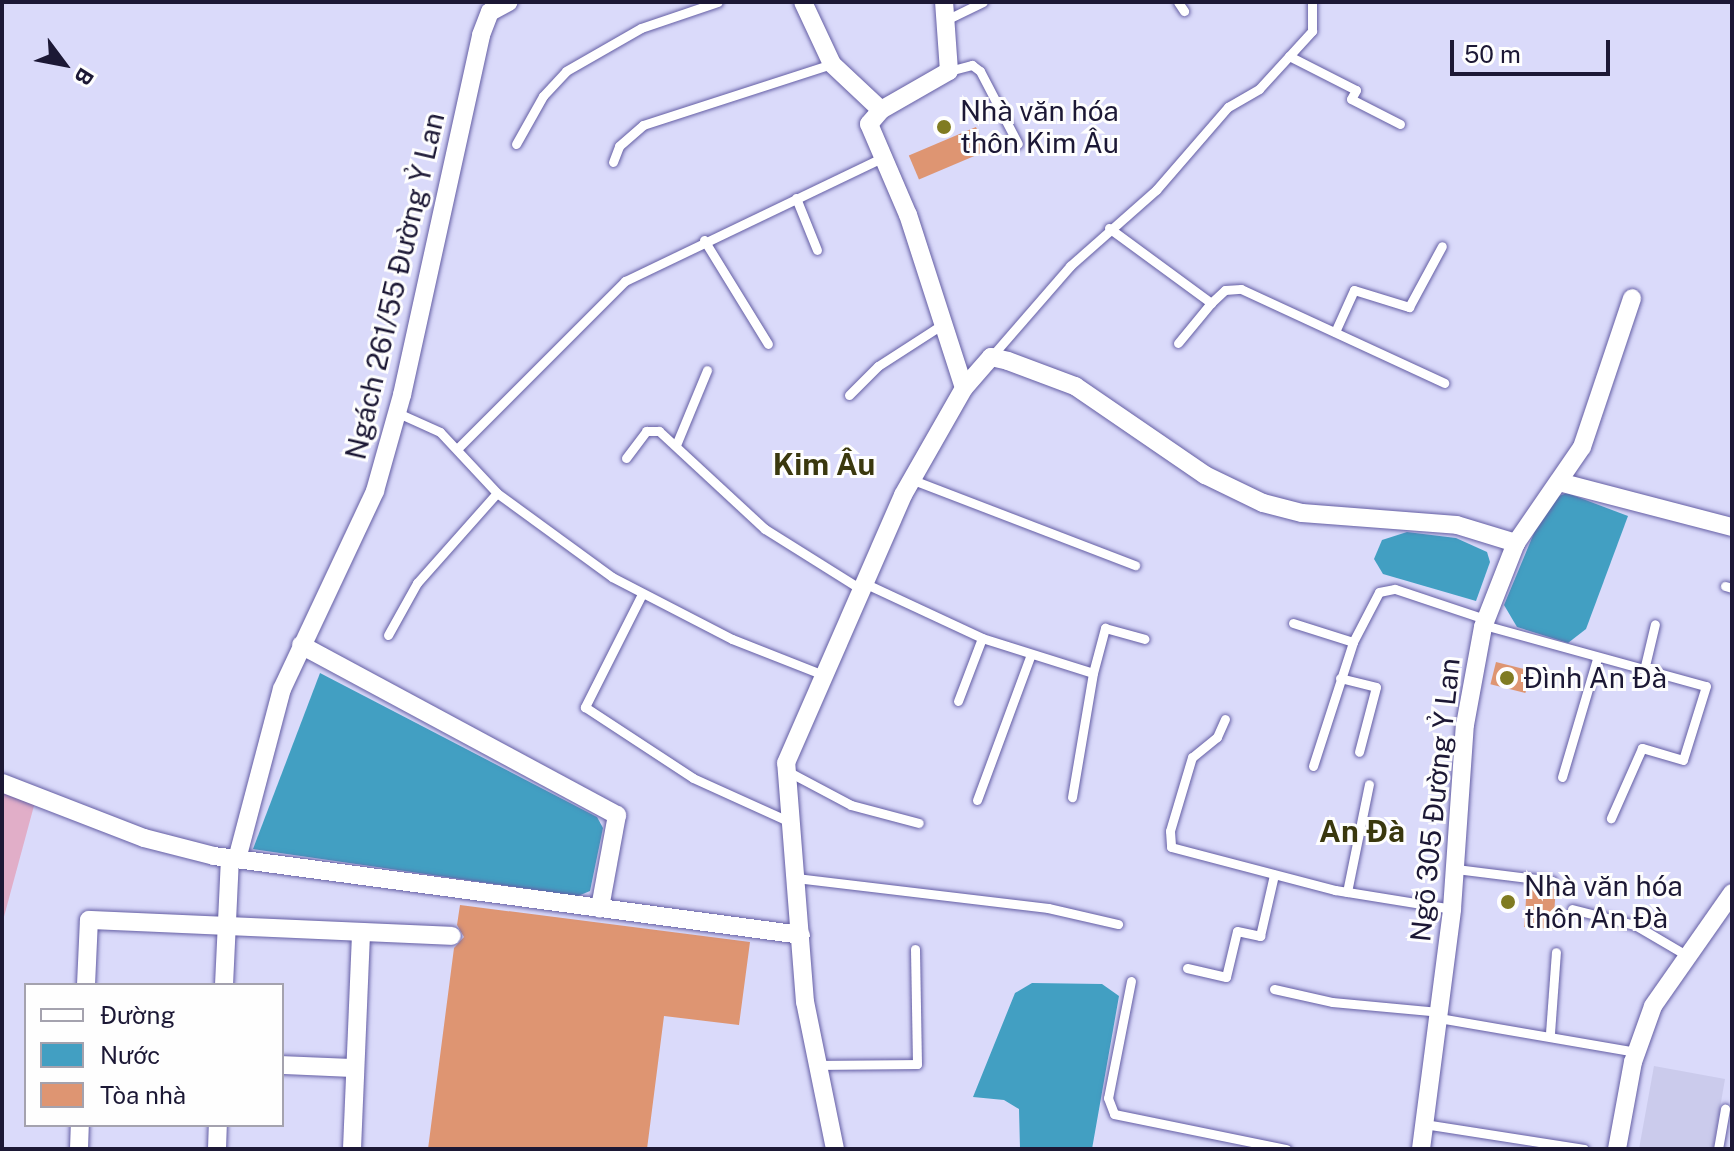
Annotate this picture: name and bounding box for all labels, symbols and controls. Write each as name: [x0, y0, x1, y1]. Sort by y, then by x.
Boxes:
north arrow: [24, 24, 104, 104]
scale bar: [1454, 24, 1614, 74]
text: 50 m: [1464, 40, 1521, 68]
text: B: [69, 63, 99, 90]
place label: Nhà văn hóa thôn Kim Âu: [960, 94, 1119, 160]
street label: Ngách 261/55 Đường Ỷ Lan: [339, 109, 451, 463]
marker: Nhà văn hóa thôn Kim Âu: [935, 118, 953, 136]
district label: Kim Âu: [773, 446, 875, 482]
street label: Ngõ 305 Đường Ỷ Lan: [1403, 656, 1467, 944]
place label: Đình An Đà: [1523, 661, 1667, 695]
marker: Đình An Đà: [1498, 669, 1516, 687]
district label: An Đà: [1319, 813, 1405, 849]
place label: Nhà văn hóa thôn An Đà: [1524, 869, 1683, 935]
marker: Nhà văn hóa thôn An Đà: [1499, 893, 1517, 911]
legend: [24, 983, 284, 1127]
text: Đường: [100, 1001, 175, 1029]
text: Nước: [100, 1041, 160, 1069]
text: Tòa nhà: [100, 1081, 186, 1109]

